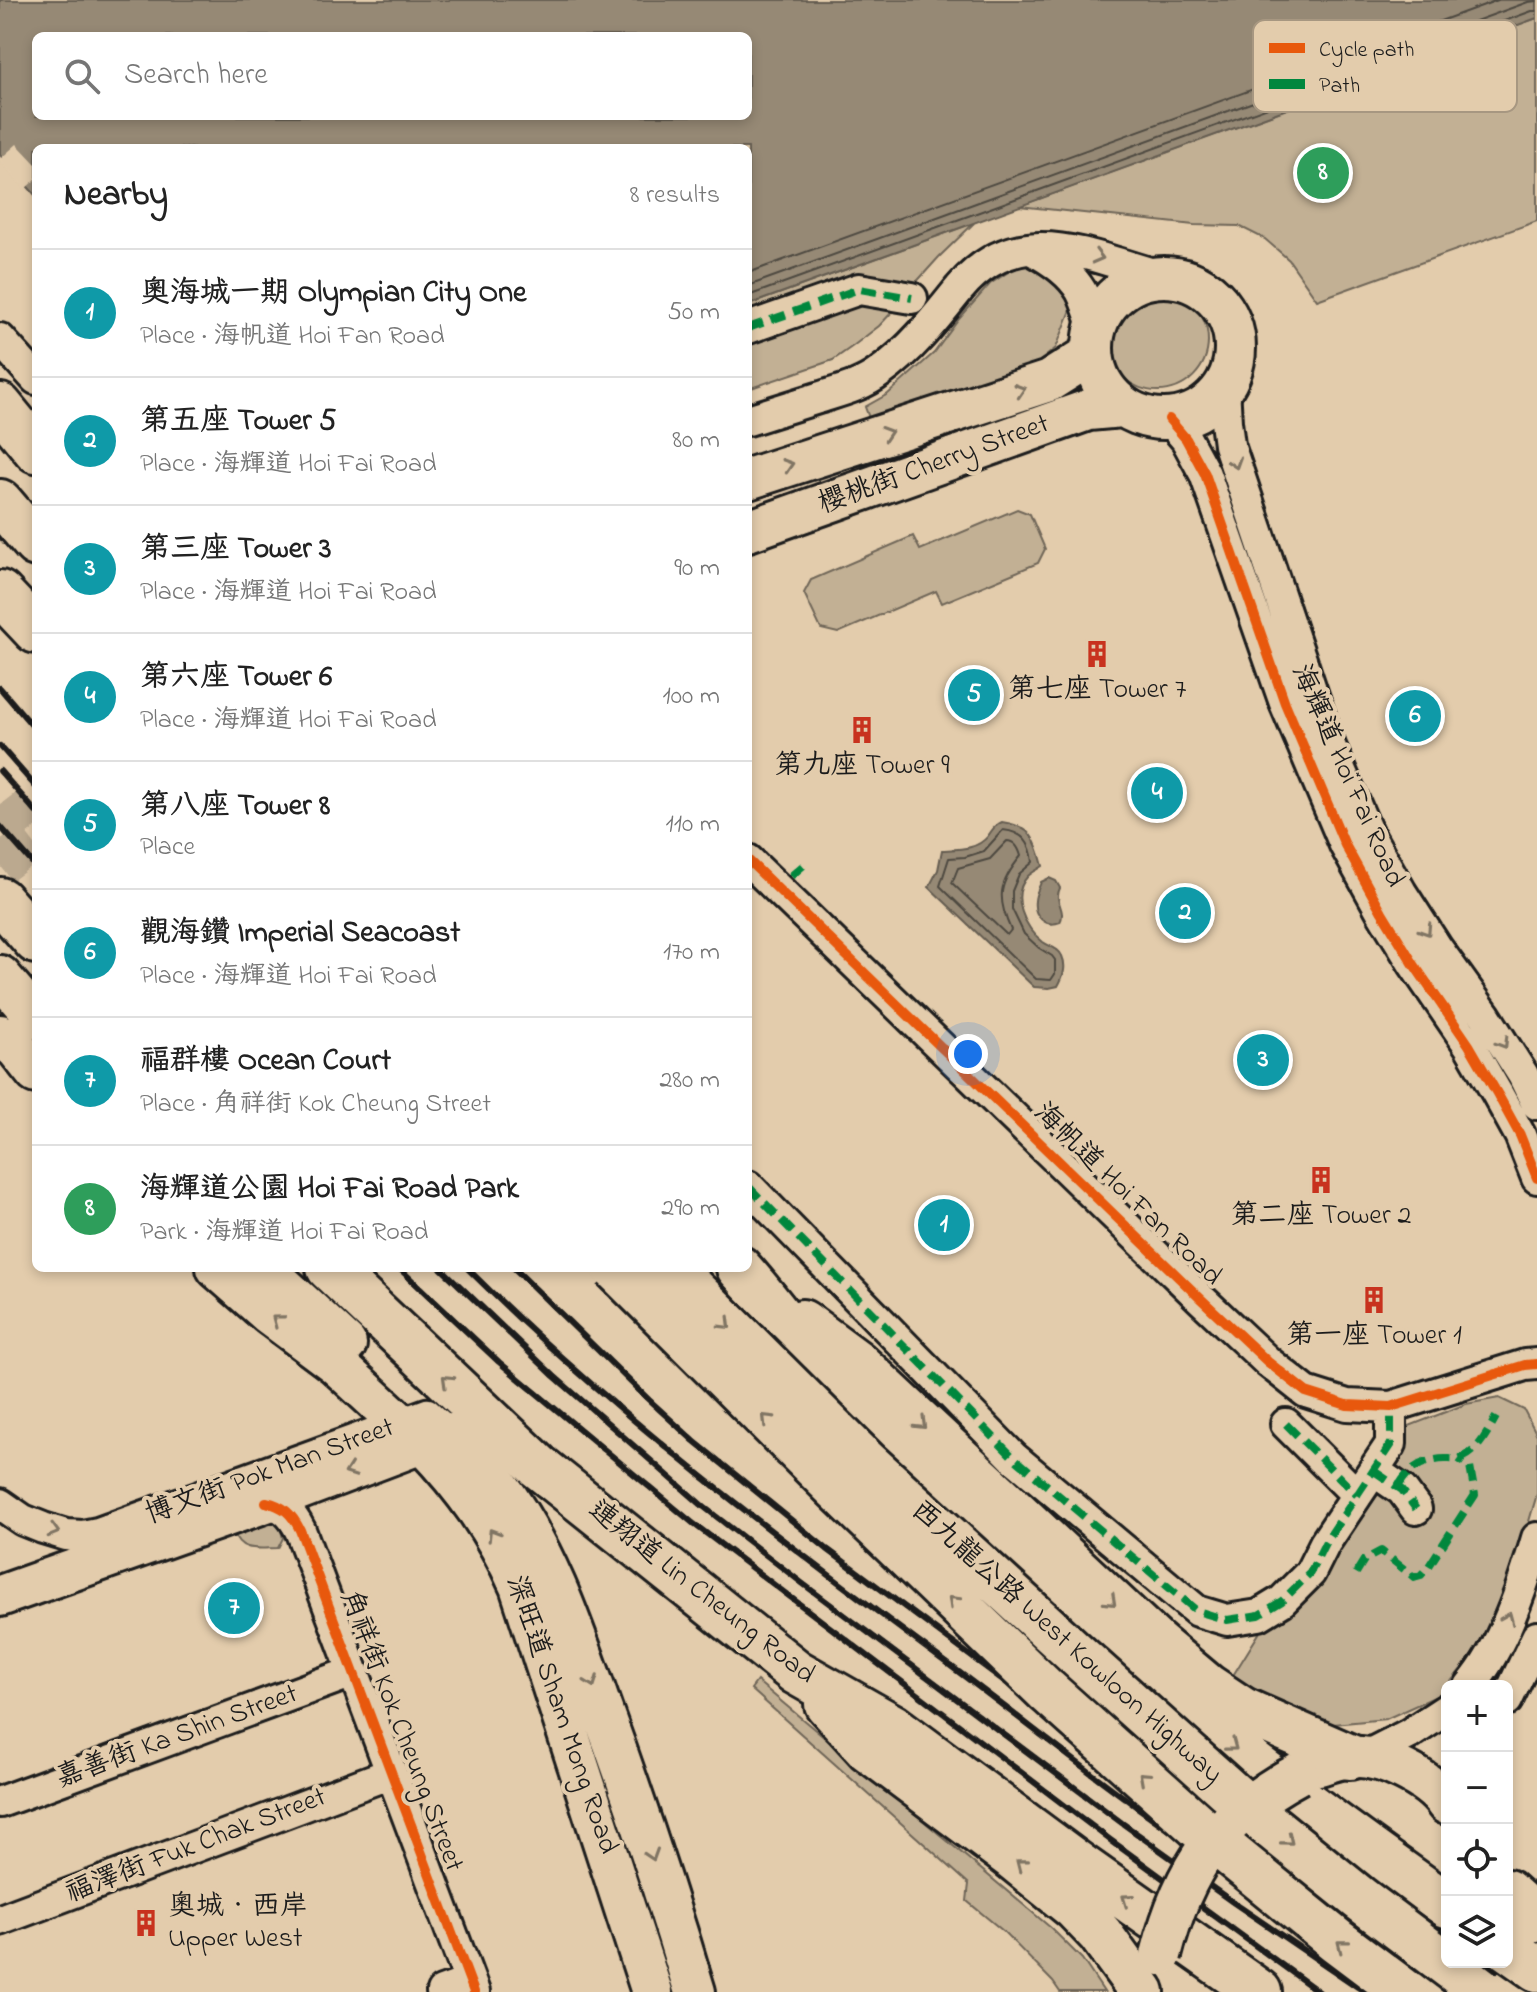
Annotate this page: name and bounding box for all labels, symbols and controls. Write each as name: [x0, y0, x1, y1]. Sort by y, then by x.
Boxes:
legend: [1253, 20, 1517, 112]
search box: [32, 32, 752, 120]
text: Cycle path: [1319, 35, 1414, 68]
icon: search: [60, 54, 104, 98]
text: Search here: [124, 54, 268, 98]
text: Path: [1319, 71, 1360, 103]
pin: 8: [1297, 143, 1349, 203]
text: Nearby: [64, 171, 168, 221]
text: 8 results: [630, 177, 720, 215]
one-way arrow: [1090, 248, 1104, 264]
text: 奧海城一期 Olympian City One: [140, 272, 527, 316]
text: 1: [86, 294, 94, 332]
text: 50 m: [667, 294, 720, 332]
text: Place · 海帆道 Hoi Fan Road: [140, 318, 445, 356]
one-way arrow: [1012, 384, 1026, 400]
text: 第五座 Tower 5: [140, 400, 336, 444]
street label: 櫻桃街 Cherry Street: [813, 404, 1055, 526]
text: 2: [84, 422, 96, 460]
text: 80 m: [672, 422, 720, 460]
one-way arrow: [879, 426, 893, 442]
text: Place · 海輝道 Hoi Fai Road: [140, 446, 437, 484]
one-way arrow: [1226, 456, 1242, 469]
one-way arrow: [780, 459, 794, 475]
text: 第三座 Tower 3: [140, 528, 331, 572]
text: 3: [85, 550, 95, 588]
text: 90 m: [674, 550, 720, 588]
text: Place · 海輝道 Hoi Fai Road: [140, 574, 437, 612]
building icon: 第七座 Tower 7: [1082, 639, 1112, 669]
text: 第六座 Tower 6: [140, 656, 332, 700]
street label: 海輝道 Hoi Fai Road: [1279, 658, 1415, 894]
pin: 5: [948, 665, 1000, 725]
place label: 第七座 Tower 7: [1008, 670, 1187, 711]
text: 4: [85, 678, 95, 716]
text: 100 m: [663, 678, 720, 716]
pin: 6: [1389, 686, 1441, 746]
text: Place · 海輝道 Hoi Fai Road: [140, 702, 437, 740]
building icon: 第九座 Tower 9: [847, 715, 877, 745]
place label: 第九座 Tower 9: [774, 746, 950, 787]
pin: 4: [1131, 763, 1183, 823]
text: 第八座 Tower 8: [140, 785, 330, 829]
text: 5: [83, 806, 97, 844]
text: 110 m: [666, 806, 720, 844]
text: Place: [140, 829, 195, 867]
pin: 2: [1159, 883, 1211, 943]
text: 觀海鑽 Imperial Seacoast: [140, 912, 460, 956]
one-way arrow: [1416, 921, 1431, 936]
text: 6: [84, 934, 96, 972]
text: 170 m: [663, 934, 720, 972]
text: Place · 海輝道 Hoi Fai Road: [140, 958, 437, 996]
pin: 3: [1237, 1030, 1289, 1090]
your location: [948, 1034, 988, 1074]
one-way arrow: [1493, 1034, 1508, 1049]
text: 福群樓 Ocean Court: [140, 1040, 391, 1084]
text: 7: [85, 1062, 95, 1100]
text: 280 m: [659, 1062, 720, 1100]
text: Place · 角祥街 Kok Cheung Street: [140, 1086, 491, 1124]
street label: 海帆道 Hoi Fan Road: [1023, 1094, 1231, 1296]
building icon: 第二座 Tower 2: [1306, 1165, 1336, 1195]
text: 海輝道公園 Hoi Fai Road Park: [140, 1168, 519, 1212]
text: 8: [85, 1190, 95, 1228]
text: 290 m: [661, 1190, 720, 1228]
pin: 1: [918, 1195, 970, 1255]
place label: 第二座 Tower 2: [1231, 1196, 1412, 1237]
text: Park · 海輝道 Hoi Fai Road: [140, 1214, 428, 1252]
building icon: 第一座 Tower 1: [1359, 1285, 1389, 1315]
one-way arrow: [271, 1315, 286, 1330]
one-way arrow: [717, 1315, 731, 1329]
place label: 第一座 Tower 1: [1286, 1316, 1462, 1357]
one-way arrow: [442, 1375, 456, 1390]
street label: 博文街 Pok Man Street: [140, 1408, 400, 1536]
one-way arrow: [762, 1414, 776, 1429]
one-way arrow: [912, 1415, 926, 1429]
one-way arrow: [343, 1461, 357, 1478]
street label: 連翔道 Lin Cheung Road: [579, 1491, 824, 1695]
street label: 西九龍公路 West Kowloon Highway: [901, 1491, 1231, 1795]
one-way arrow: [46, 1522, 60, 1538]
one-way arrow: [487, 1528, 503, 1543]
street label: 深旺道 Sham Mong Road: [494, 1570, 628, 1860]
pin: 7: [208, 1578, 260, 1638]
street label: 角祥街 Kok Cheung Street: [328, 1584, 474, 1878]
one-way arrow: [1102, 1592, 1117, 1606]
one-way arrow: [948, 1595, 962, 1610]
one-way arrow: [1499, 1612, 1515, 1626]
street label: 嘉善街 Ka Shin Street: [50, 1674, 304, 1800]
one-way arrow: [583, 1674, 599, 1688]
map controls: [1441, 1680, 1513, 1968]
button: +: [1441, 1680, 1513, 1752]
one-way arrow: [1223, 1737, 1238, 1751]
button: −: [1441, 1752, 1513, 1824]
one-way arrow: [1138, 1773, 1153, 1787]
street label: 福澤街 Fuk Chak Street: [60, 1777, 332, 1915]
button: locate: [1441, 1824, 1513, 1896]
one-way arrow: [1279, 1831, 1294, 1845]
one-way arrow: [642, 1848, 658, 1862]
one-way arrow: [1015, 1859, 1030, 1873]
place label: 奧城．西岸 Upper West: [168, 1887, 308, 1960]
one-way arrow: [1121, 1894, 1135, 1909]
button: layers: [1441, 1896, 1513, 1968]
building icon: 奧城．西岸 Upper West: [131, 1908, 161, 1938]
one-way arrow: [1337, 1940, 1351, 1954]

